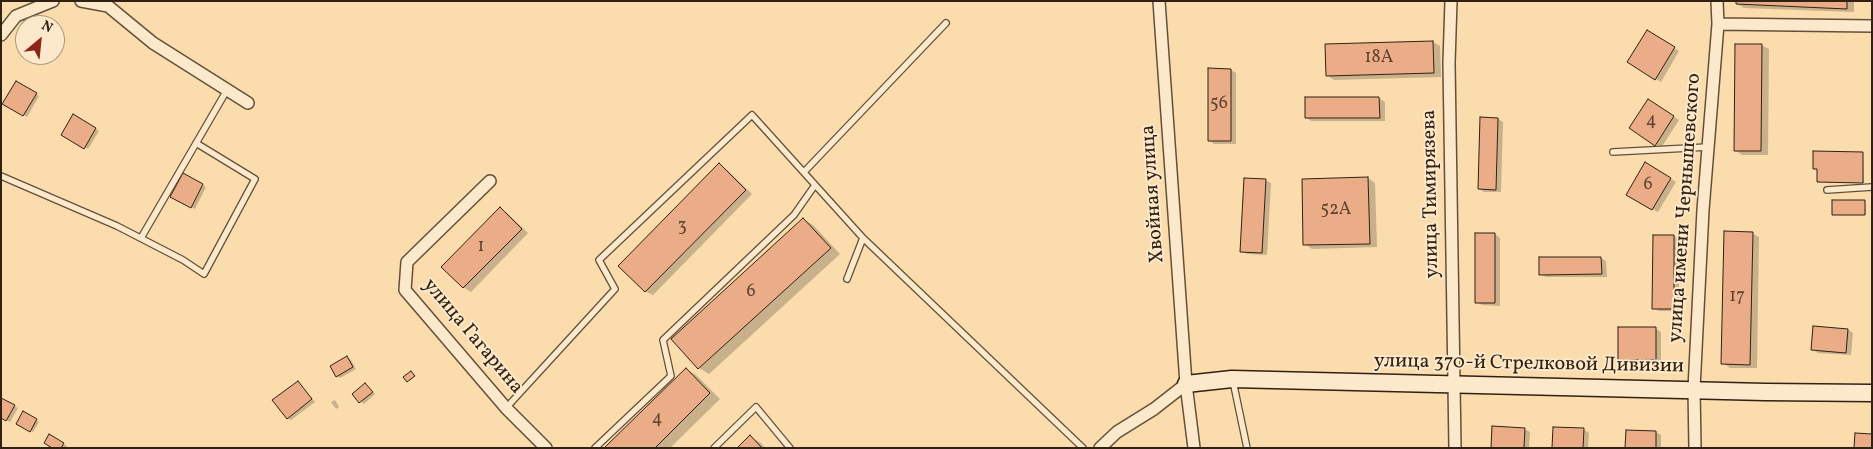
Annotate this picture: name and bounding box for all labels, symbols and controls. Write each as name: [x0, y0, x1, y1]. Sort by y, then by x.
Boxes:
north arrow: [15, 15, 65, 65]
text: N: [38, 16, 56, 38]
house number: 18А: [1365, 48, 1393, 70]
street label: улица имени Чернышевского: [1665, 73, 1707, 343]
house number: 56: [1210, 94, 1228, 116]
street label: улица Тимирязева: [1419, 110, 1445, 278]
house number: 4: [1646, 111, 1656, 133]
street label: Хвойная улица: [1137, 124, 1171, 264]
house number: 6: [1643, 175, 1653, 197]
house number: 52А: [1321, 200, 1351, 222]
house number: 3: [677, 217, 687, 239]
house number: 1: [478, 237, 484, 259]
street label: улица Гагарина: [417, 274, 527, 400]
house number: 6: [746, 282, 756, 304]
house number: 17: [1729, 287, 1745, 309]
street label: улица 370-й Стрелковой Дивизии: [1374, 350, 1684, 380]
house number: 4: [652, 409, 662, 431]

